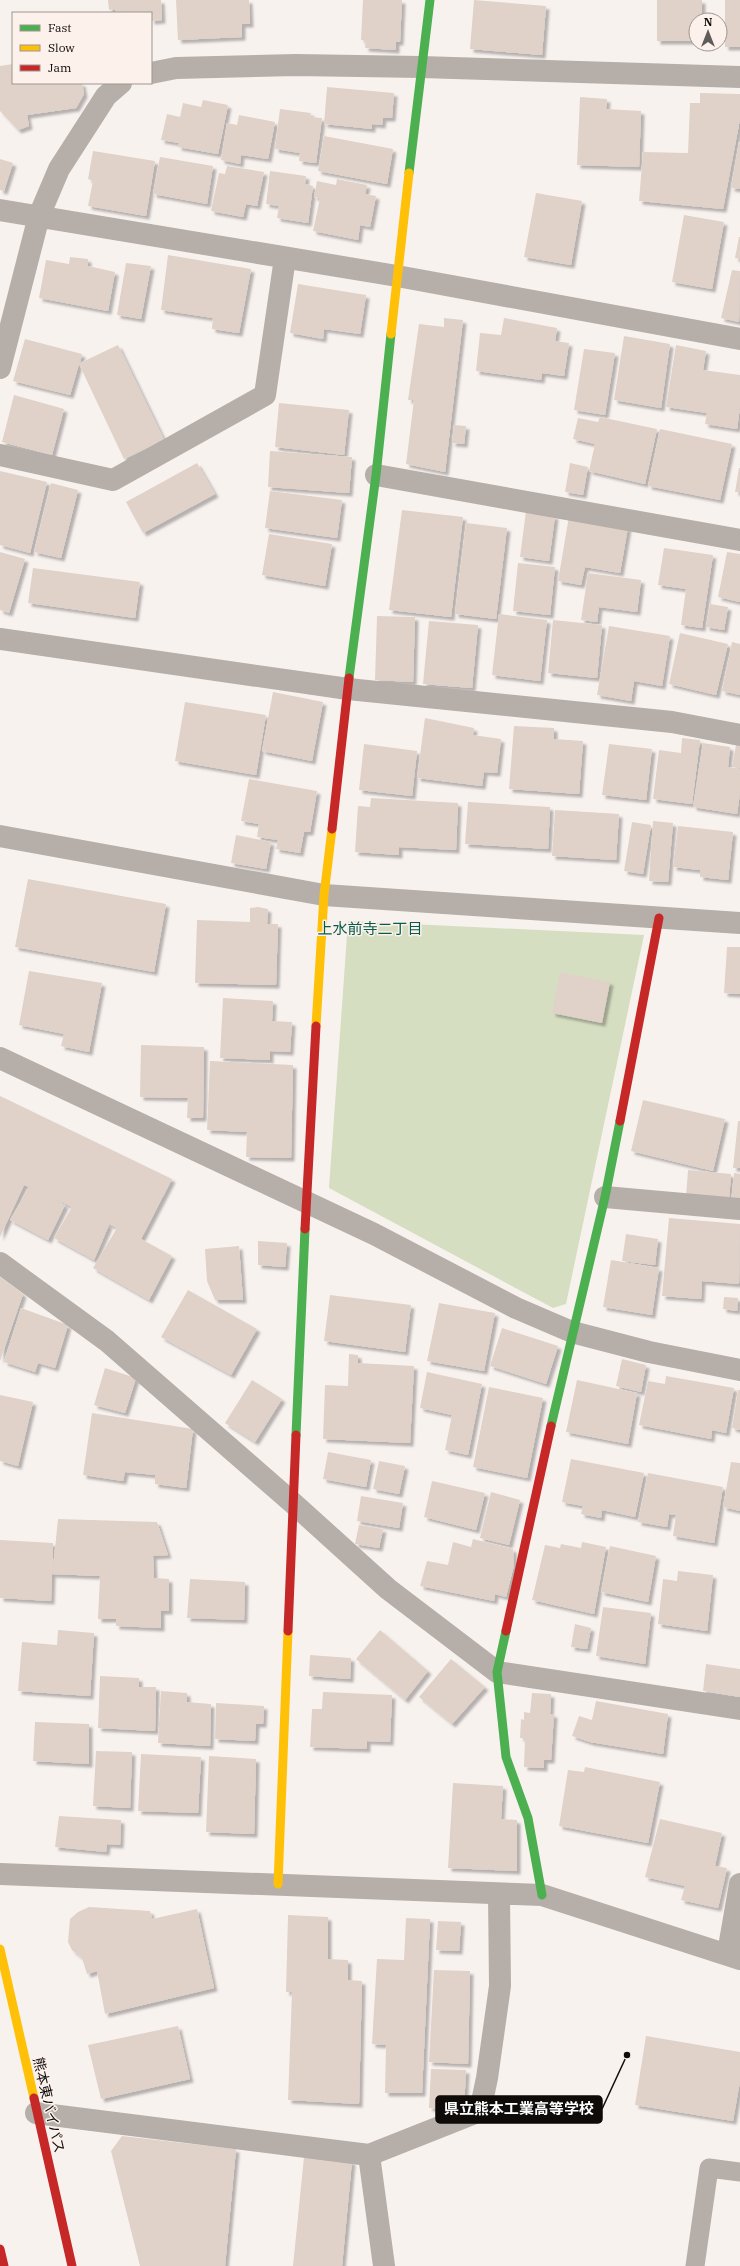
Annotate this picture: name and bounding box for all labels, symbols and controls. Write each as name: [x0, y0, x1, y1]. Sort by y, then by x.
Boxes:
legend: [12, 12, 152, 84]
north arrow: [688, 12, 728, 52]
text: N: [704, 15, 713, 29]
text: Fast: [48, 20, 72, 35]
text: Slow: [48, 40, 75, 55]
text: Jam: [48, 60, 72, 75]
district label: 上水前寺二丁目: [317, 919, 423, 938]
street label: 熊本東バイパス: [29, 2055, 69, 2155]
callout: 県立熊本工業高等学校: [436, 2096, 602, 2123]
text: 県立熊本工業高等学校: [444, 2099, 594, 2118]

